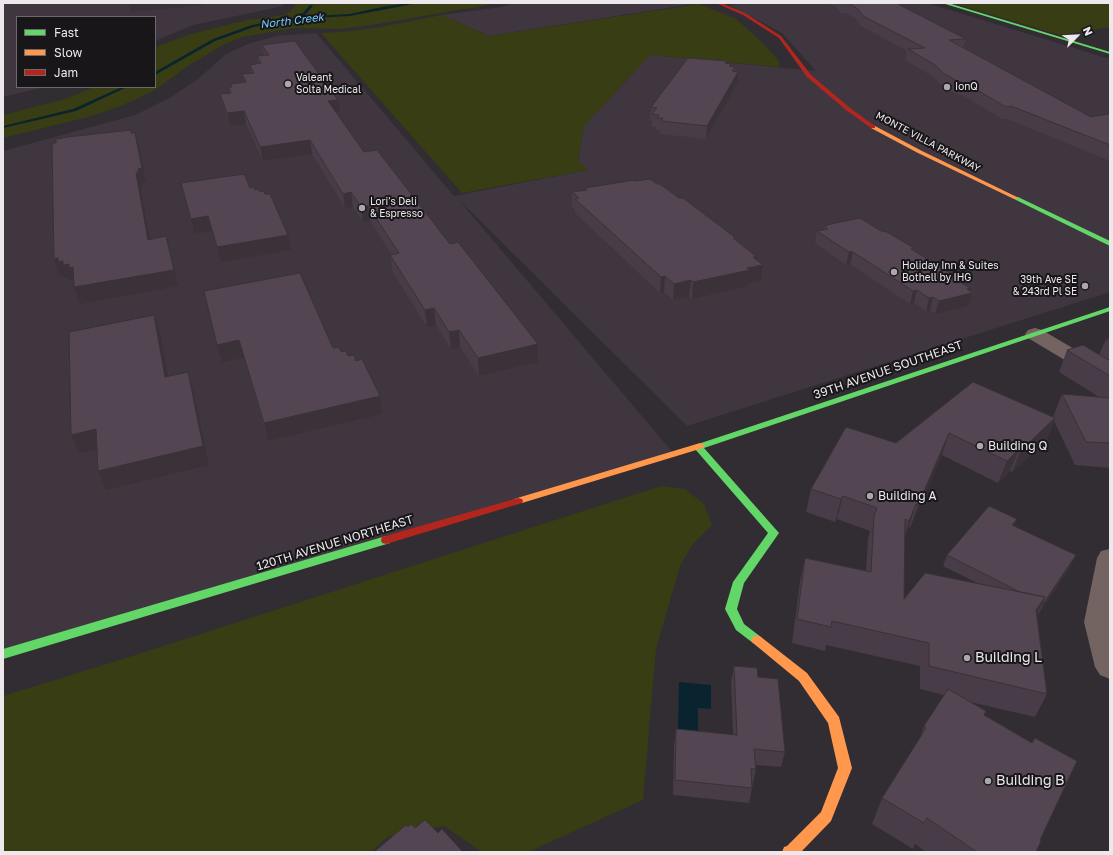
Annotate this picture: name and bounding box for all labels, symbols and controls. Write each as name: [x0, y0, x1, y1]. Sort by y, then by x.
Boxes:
water label: North Creek: [259, 11, 325, 31]
legend: [16, 16, 156, 88]
north arrow: [1057, 16, 1097, 56]
text: N: [1081, 24, 1096, 37]
text: Fast: [54, 25, 79, 40]
text: Slow: [54, 45, 82, 60]
text: Jam: [54, 65, 78, 80]
place label: Valeant Solta Medical: [296, 72, 361, 96]
marker: Valeant Solta Medical: [283, 79, 293, 89]
place label: IonQ: [955, 81, 978, 93]
marker: IonQ: [942, 82, 952, 92]
street label: MONTE VILLA PARKWAY: [874, 109, 982, 175]
place label: Lori's Deli & Espresso: [370, 196, 423, 220]
marker: Lori's Deli & Espresso: [357, 203, 367, 213]
place label: Holiday Inn & Suites Bothell by IHG: [902, 260, 999, 284]
marker: Holiday Inn & Suites Bothell by IHG: [889, 267, 899, 277]
place label: 39th Ave SE & 243rd Pl SE: [1013, 274, 1077, 298]
marker: 39th Ave SE & 243rd Pl SE: [1080, 281, 1090, 291]
street label: 39TH AVENUE SOUTHEAST: [812, 338, 964, 402]
place label: Building Q: [988, 439, 1047, 453]
marker: Building Q: [975, 441, 985, 451]
place label: Building A: [878, 489, 937, 503]
marker: Building A: [865, 491, 875, 501]
street label: 120TH AVENUE NORTHEAST: [255, 512, 415, 574]
place label: Building L: [975, 650, 1042, 666]
marker: Building L: [962, 653, 972, 663]
place label: Building B: [996, 773, 1064, 789]
marker: Building B: [983, 776, 993, 786]

